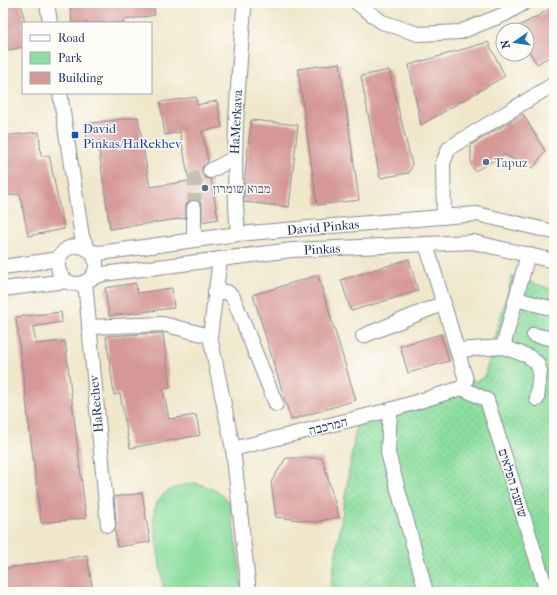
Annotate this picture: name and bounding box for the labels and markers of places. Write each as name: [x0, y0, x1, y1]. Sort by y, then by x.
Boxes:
place label: David Pinkas/HaRekhev: [83, 121, 182, 151]
marker: David Pinkas/HaRekhev: [70, 130, 80, 140]
place label: Tapuz: [494, 155, 528, 170]
marker: Tapuz: [481, 157, 491, 167]
place label: מבוא שומרון: [213, 181, 271, 196]
marker: מבוא שומרון: [200, 183, 210, 193]

